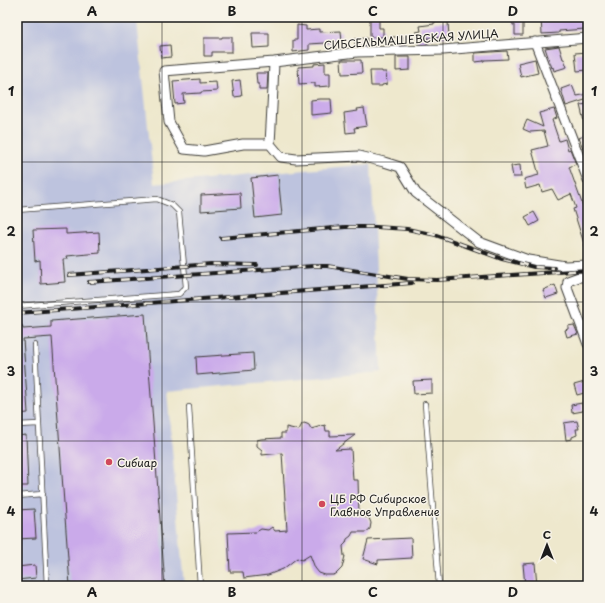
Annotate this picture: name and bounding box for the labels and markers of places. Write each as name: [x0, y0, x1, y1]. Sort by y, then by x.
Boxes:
place label: Сибиар: [117, 454, 157, 471]
marker: Сибиар: [104, 457, 114, 467]
place label: ЦБ РФ Сибирское Главное Управление: [330, 490, 440, 520]
marker: ЦБ РФ Сибирское Главное Управление: [317, 499, 327, 509]

